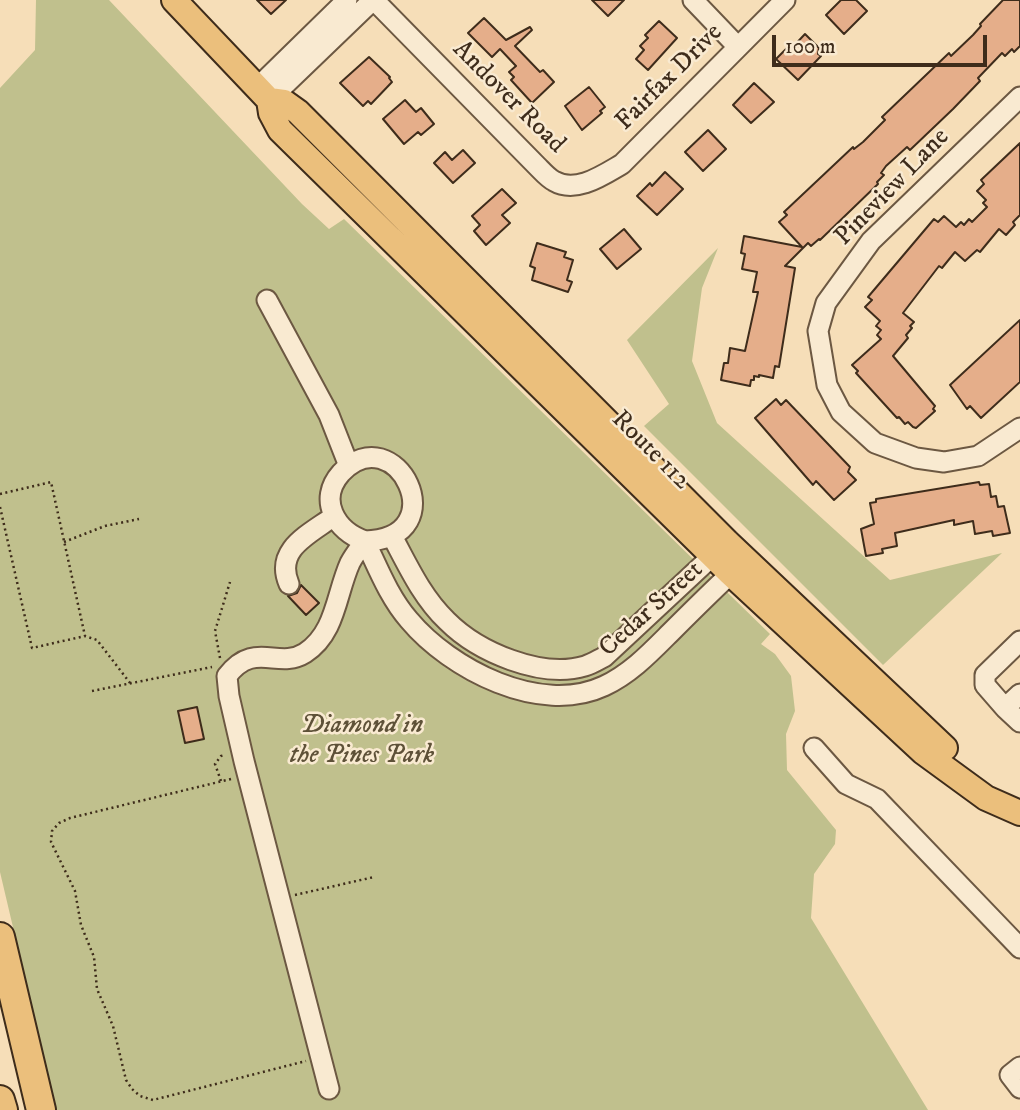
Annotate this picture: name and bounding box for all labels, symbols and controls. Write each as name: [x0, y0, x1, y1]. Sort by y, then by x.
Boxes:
street label: Fairfax Drive: [610, 18, 730, 138]
scale bar: [775, 21, 990, 65]
text: 100 m: [785, 34, 836, 60]
street label: Andover Road: [445, 35, 571, 161]
street label: Pineview Lane: [829, 123, 957, 253]
street label: Route 112: [604, 405, 696, 497]
street label: Cedar Street: [594, 555, 710, 665]
park label: Diamond in the Pines Park: [290, 711, 434, 772]

